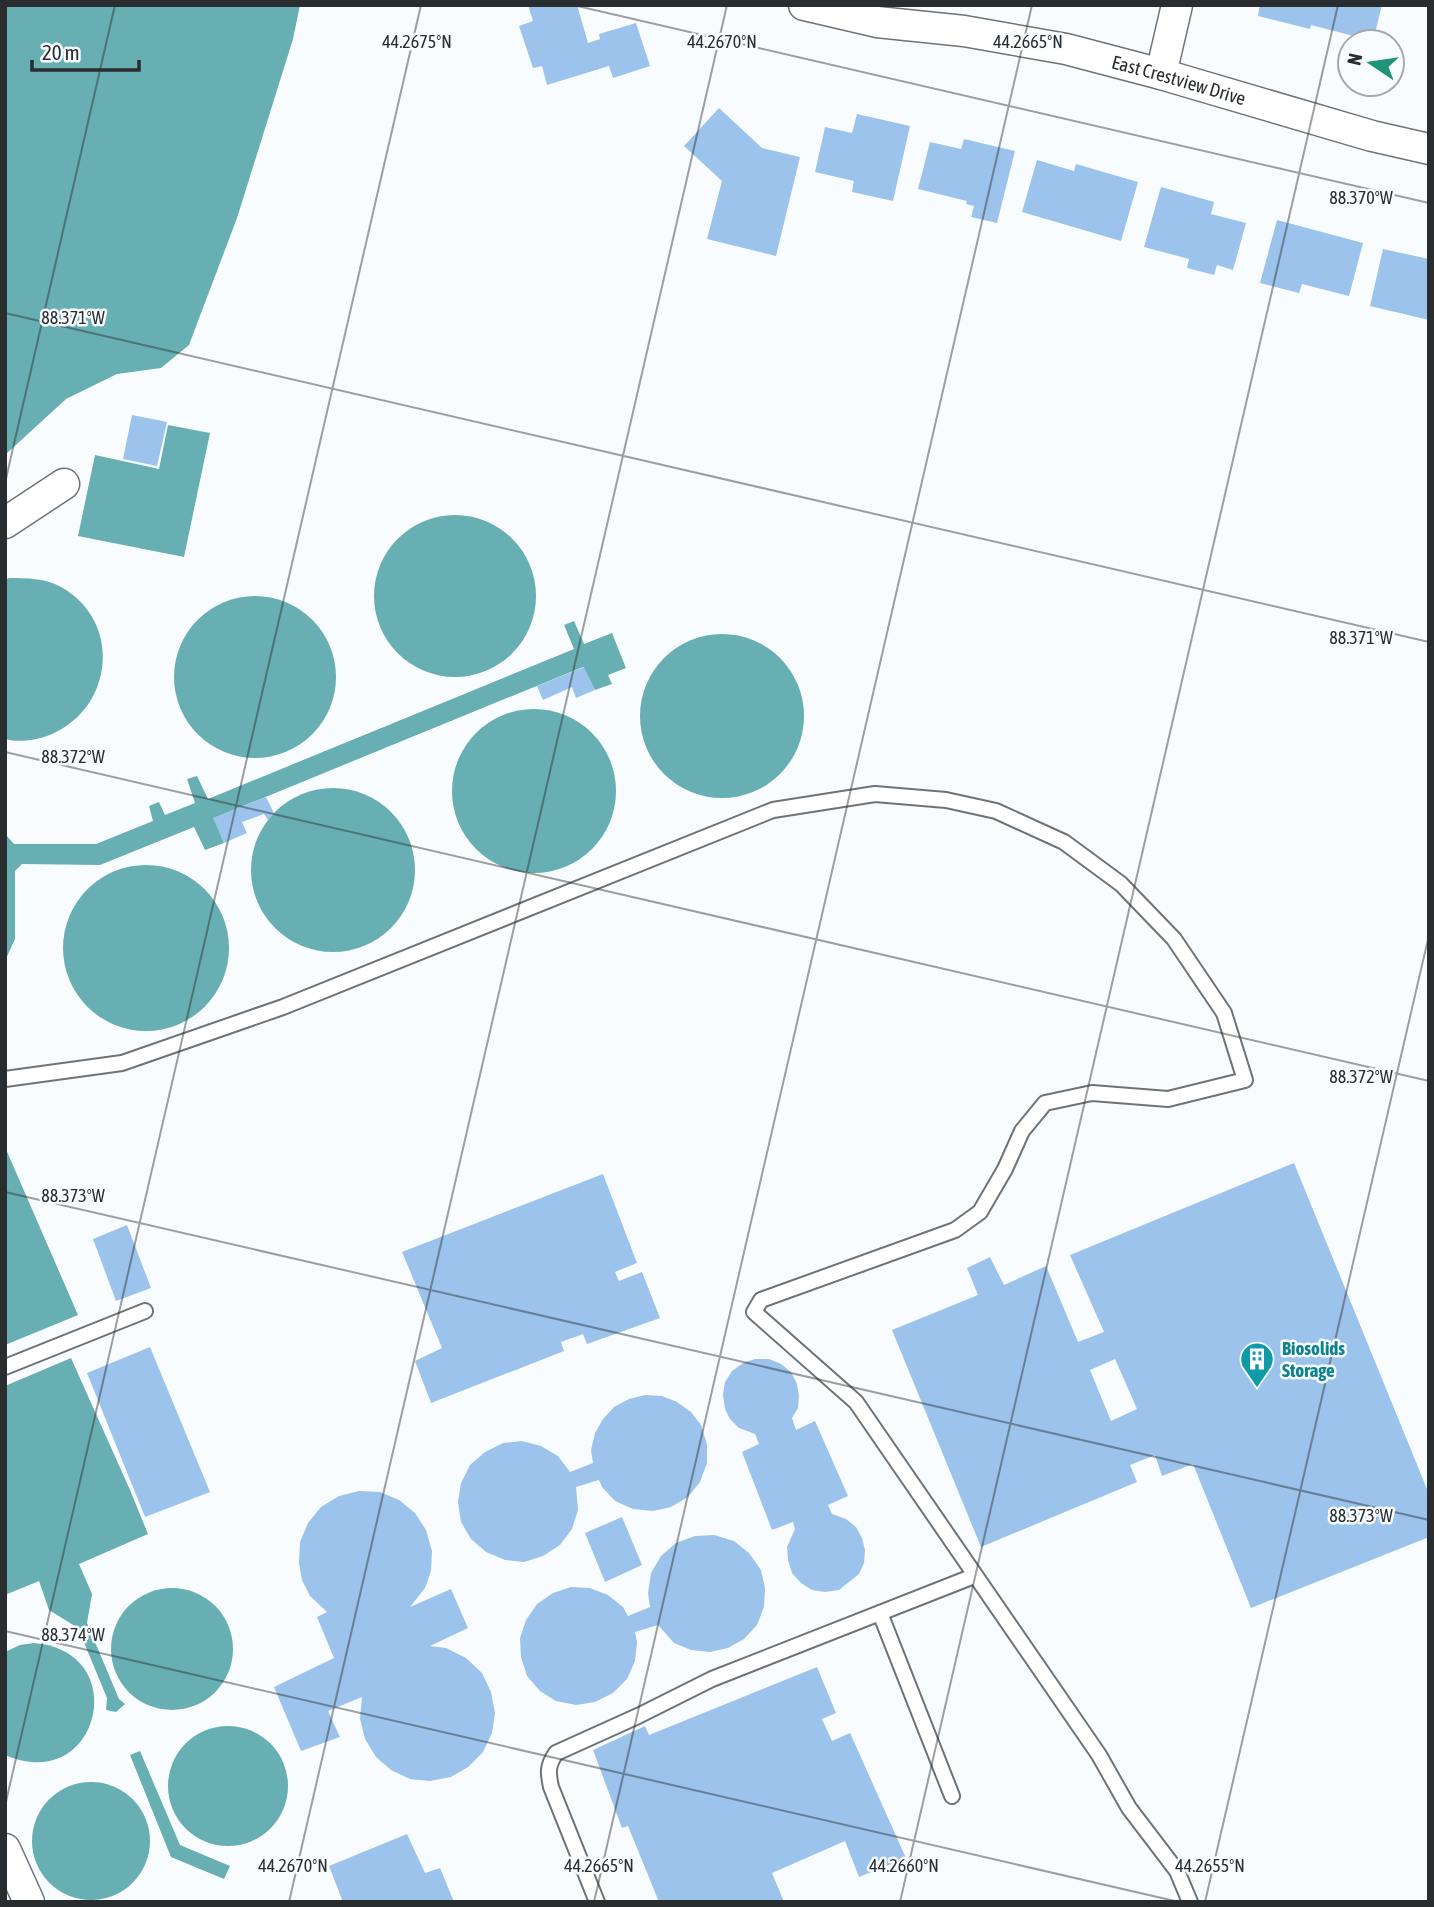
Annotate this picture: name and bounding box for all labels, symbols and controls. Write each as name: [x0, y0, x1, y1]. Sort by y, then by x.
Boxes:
scale bar: [32, 28, 138, 72]
north arrow: [1336, 28, 1406, 98]
text: 44.2675°N: [382, 31, 452, 52]
text: 44.2670°N: [687, 31, 757, 52]
text: 44.2665°N: [993, 31, 1063, 52]
text: 20 m: [42, 40, 80, 64]
street label: East Crestview Drive: [1109, 51, 1248, 109]
text: N: [1342, 51, 1366, 67]
text: 88.370°W: [1329, 187, 1393, 208]
text: 88.371°W: [41, 307, 105, 328]
text: 88.371°W: [1329, 627, 1393, 648]
text: 88.372°W: [41, 746, 105, 767]
text: 88.372°W: [1329, 1066, 1393, 1087]
text: 88.373°W: [41, 1185, 105, 1206]
place label: Biosolids Storage: [1282, 1337, 1345, 1381]
building icon: Biosolids Storage: [1238, 1340, 1276, 1389]
text: 88.373°W: [1329, 1505, 1393, 1526]
text: 88.374°W: [41, 1624, 105, 1645]
text: 44.2670°N: [258, 1855, 328, 1876]
text: 44.2665°N: [564, 1855, 634, 1876]
text: 44.2660°N: [869, 1855, 939, 1876]
text: 44.2655°N: [1175, 1855, 1245, 1876]

